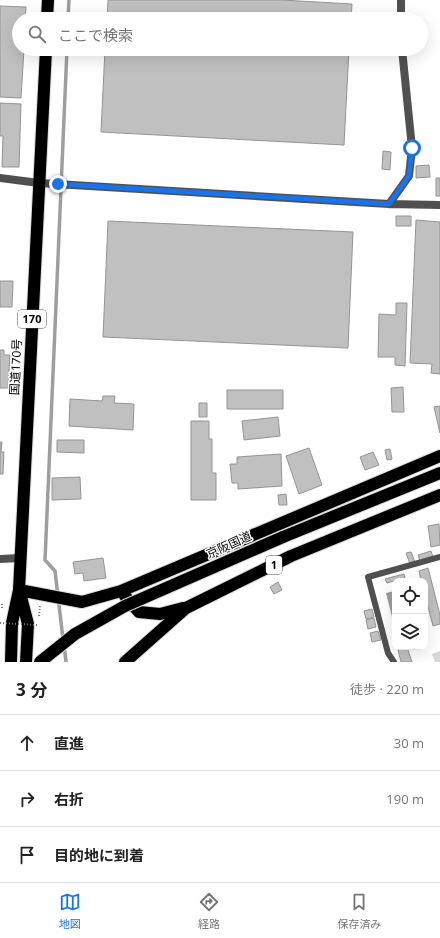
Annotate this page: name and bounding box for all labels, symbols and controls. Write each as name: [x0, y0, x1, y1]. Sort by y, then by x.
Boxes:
search box: [12, 12, 428, 56]
icon: search: [26, 23, 48, 45]
text: ここで検索: [58, 25, 133, 45]
route start: [403, 139, 421, 157]
route end: [49, 175, 67, 193]
road number: 170: [18, 310, 46, 328]
street label: 国道170号: [6, 338, 25, 396]
street label: 京阪国道: [203, 527, 254, 562]
road number: 1: [266, 556, 282, 574]
map controls: [392, 578, 428, 650]
button: locate: [392, 578, 428, 614]
button: layers: [392, 614, 428, 650]
text: 3 分: [16, 678, 47, 701]
text: 徒歩 · 220 m: [350, 680, 424, 698]
icon: ahead: [16, 732, 38, 754]
text: 直進: [54, 733, 84, 753]
text: 30 m: [394, 734, 424, 752]
icon: right: [16, 788, 38, 810]
text: 右折: [54, 789, 84, 809]
text: 190 m: [386, 790, 424, 808]
icon: arrive: [16, 844, 38, 866]
text: 目的地に到着: [54, 845, 144, 865]
tab: 地図: [59, 891, 81, 931]
tab: 経路: [198, 891, 220, 931]
tab: 保存済み: [337, 891, 381, 931]

